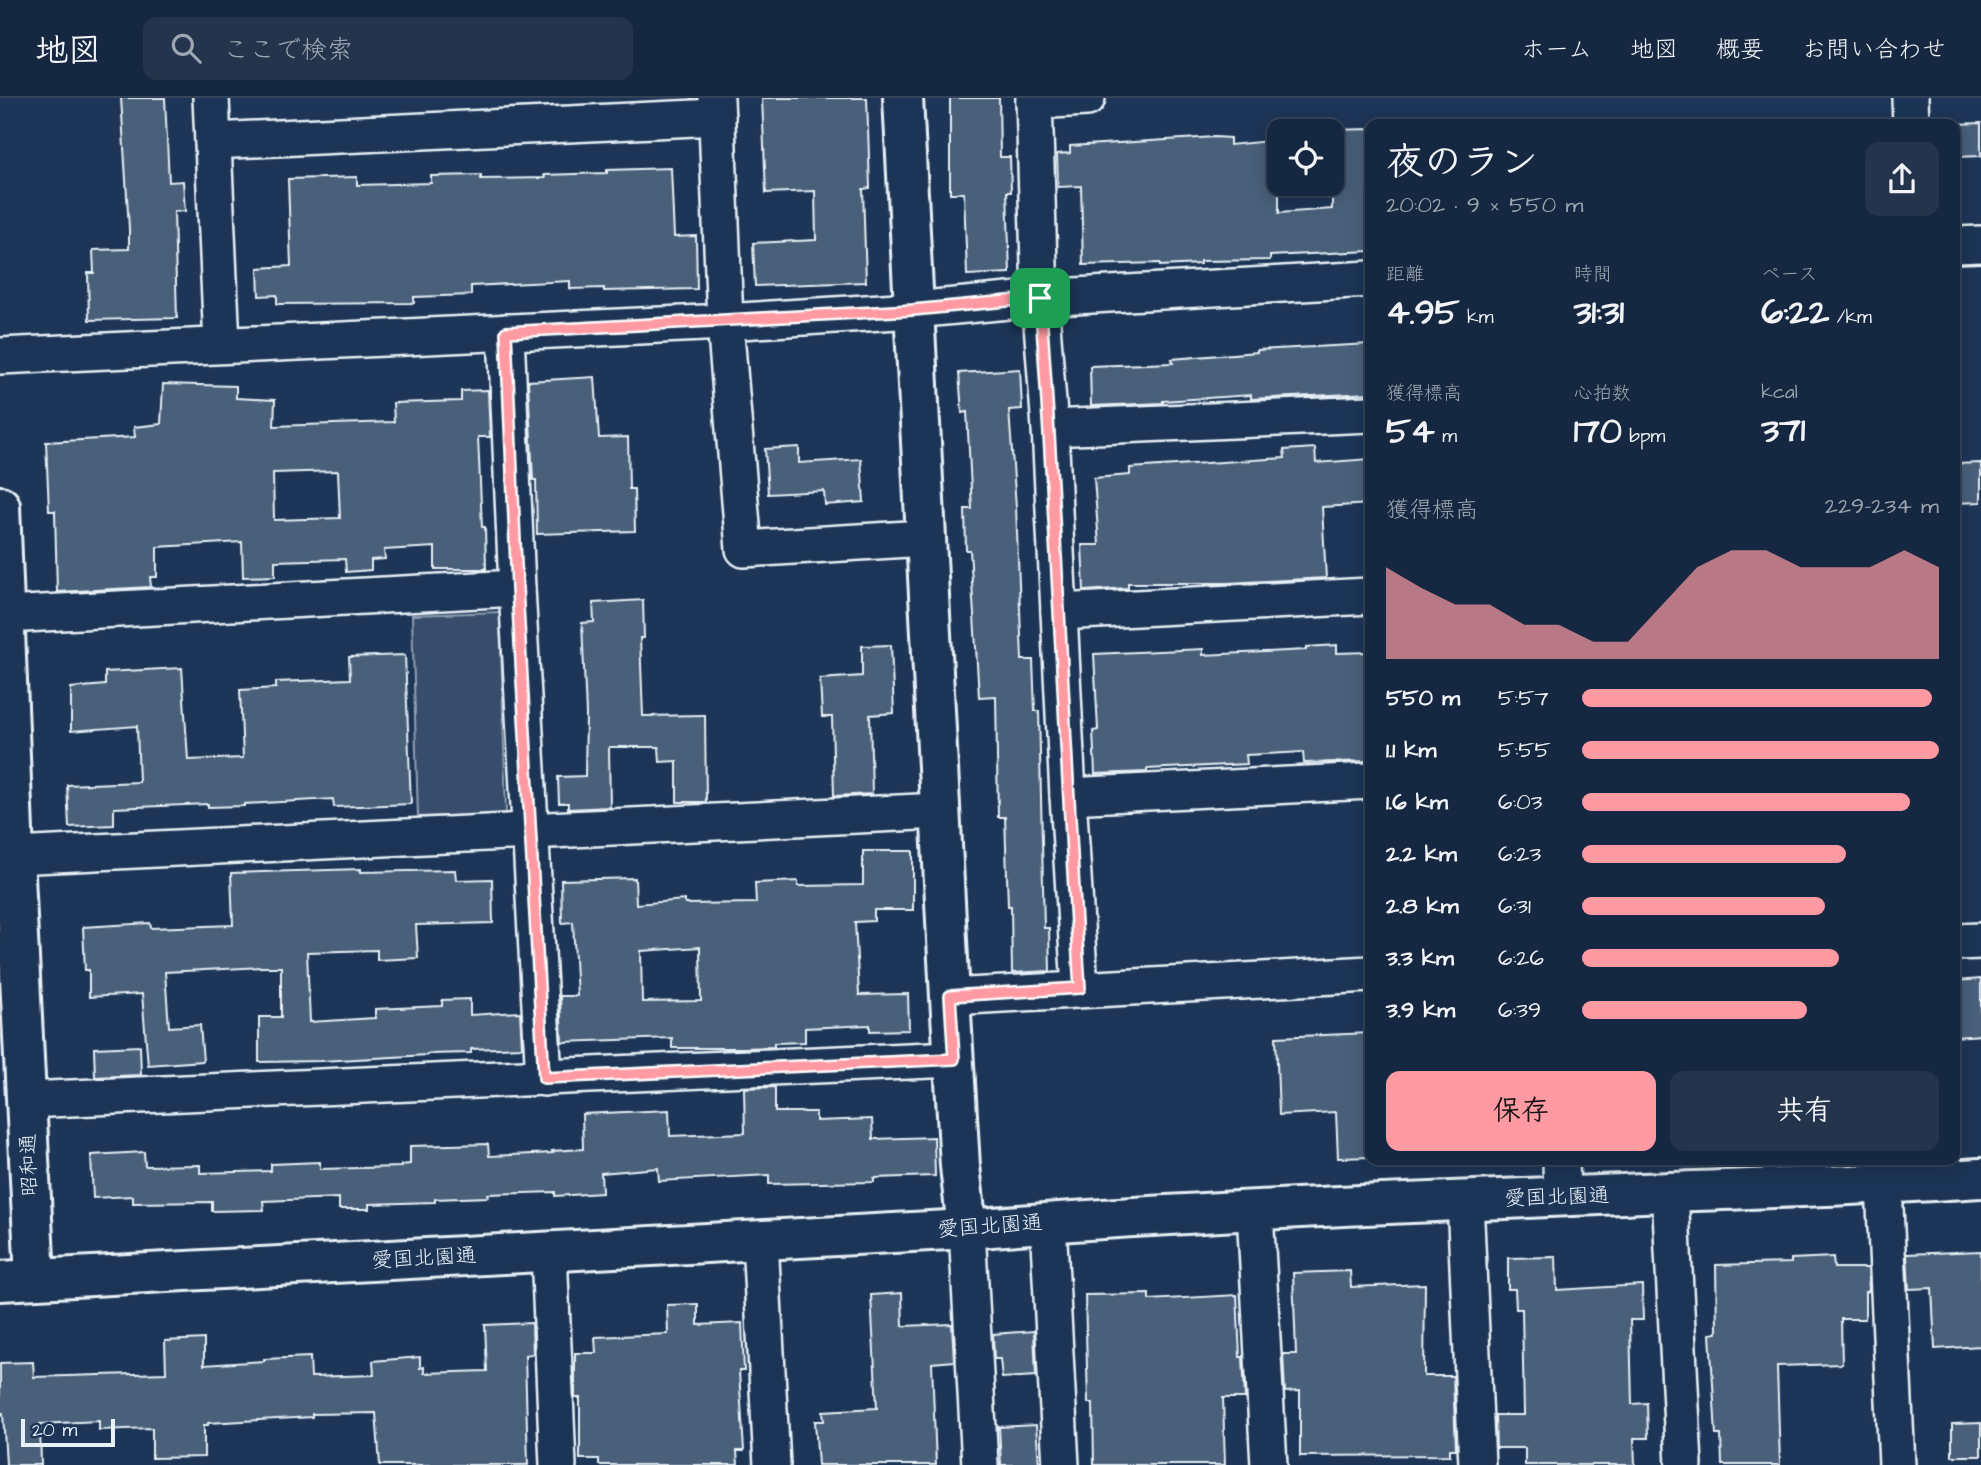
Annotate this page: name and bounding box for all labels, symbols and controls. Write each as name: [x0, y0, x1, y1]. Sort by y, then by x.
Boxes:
search box: [143, 17, 633, 80]
text: 地図: [35, 28, 101, 74]
icon: search: [167, 29, 205, 67]
text: ここで検索: [223, 32, 353, 68]
text: ホーム: [1521, 33, 1592, 67]
text: 地図: [1630, 33, 1678, 67]
text: 概要: [1716, 33, 1764, 67]
text: お問い合わせ: [1802, 33, 1946, 67]
map controls: [1267, 119, 1344, 196]
button: locate: [1267, 119, 1344, 196]
text: 夜のラン: [1386, 137, 1538, 189]
button: share: [1865, 142, 1939, 216]
text: 20:02 · 9 × 550 m: [1386, 189, 1583, 221]
text: 距離: [1386, 261, 1424, 288]
text: 時間: [1574, 261, 1612, 288]
text: ペース: [1761, 261, 1817, 288]
pin: [1010, 268, 1070, 328]
icon: arrive: [1021, 279, 1059, 317]
text: 4.95: [1386, 288, 1459, 337]
text: 31:31: [1574, 288, 1624, 337]
text: 6:22: [1761, 288, 1829, 337]
text: km: [1459, 304, 1494, 331]
text: /km: [1829, 304, 1872, 331]
text: kcal: [1761, 379, 1798, 406]
text: 獲得標高: [1386, 380, 1462, 407]
text: 心拍数: [1574, 380, 1631, 407]
text: 371: [1761, 406, 1805, 455]
text: 54: [1386, 407, 1435, 456]
text: 170: [1574, 407, 1622, 456]
text: m: [1435, 423, 1457, 450]
text: bpm: [1622, 423, 1665, 450]
text: 229–234 m: [1825, 490, 1939, 522]
text: 獲得標高: [1386, 494, 1478, 526]
text: 550 m: [1386, 682, 1460, 714]
text: 5:57: [1498, 682, 1549, 714]
text: 1.1 km: [1386, 734, 1436, 766]
text: 5:55: [1498, 734, 1551, 766]
text: 1.6 km: [1386, 786, 1448, 818]
text: 6:03: [1498, 786, 1542, 818]
text: 2.2 km: [1386, 838, 1457, 870]
text: 6:23: [1498, 838, 1541, 870]
text: 2.8 km: [1386, 890, 1459, 922]
text: 6:31: [1498, 890, 1531, 922]
text: 3.3 km: [1386, 942, 1454, 974]
text: 6:26: [1498, 942, 1544, 974]
text: 3.9 km: [1386, 994, 1455, 1026]
text: 6:39: [1498, 994, 1541, 1026]
button: 保存: [1386, 1071, 1656, 1151]
button: 共有: [1670, 1071, 1939, 1151]
street label: 昭和通: [13, 1133, 45, 1197]
street label: 愛国北園通: [1504, 1181, 1610, 1213]
street label: 愛国北園通: [937, 1208, 1043, 1244]
street label: 愛国北園通: [371, 1241, 477, 1275]
scale bar: [21, 1416, 116, 1448]
text: 20 m: [32, 1417, 77, 1444]

